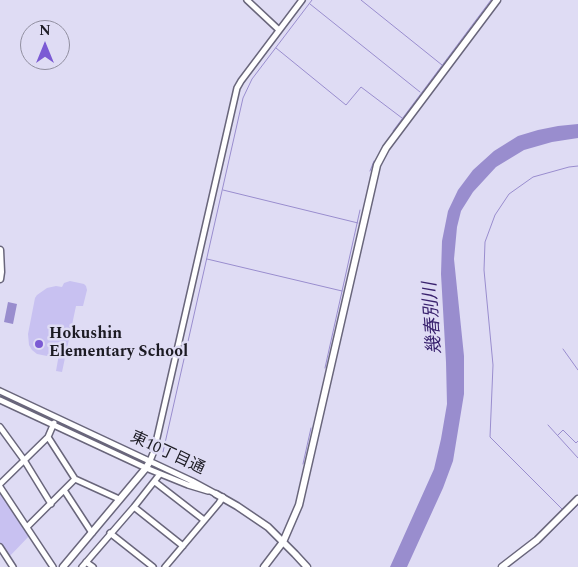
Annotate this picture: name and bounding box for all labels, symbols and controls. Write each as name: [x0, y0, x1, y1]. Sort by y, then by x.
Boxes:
north arrow: [20, 20, 70, 70]
text: N: [39, 20, 51, 41]
water label: 幾春別川: [421, 281, 447, 355]
place label: Hokushin Elementary School: [49, 325, 188, 363]
marker: Hokushin Elementary School: [33, 338, 45, 350]
street label: 東10丁目通: [127, 428, 207, 480]

